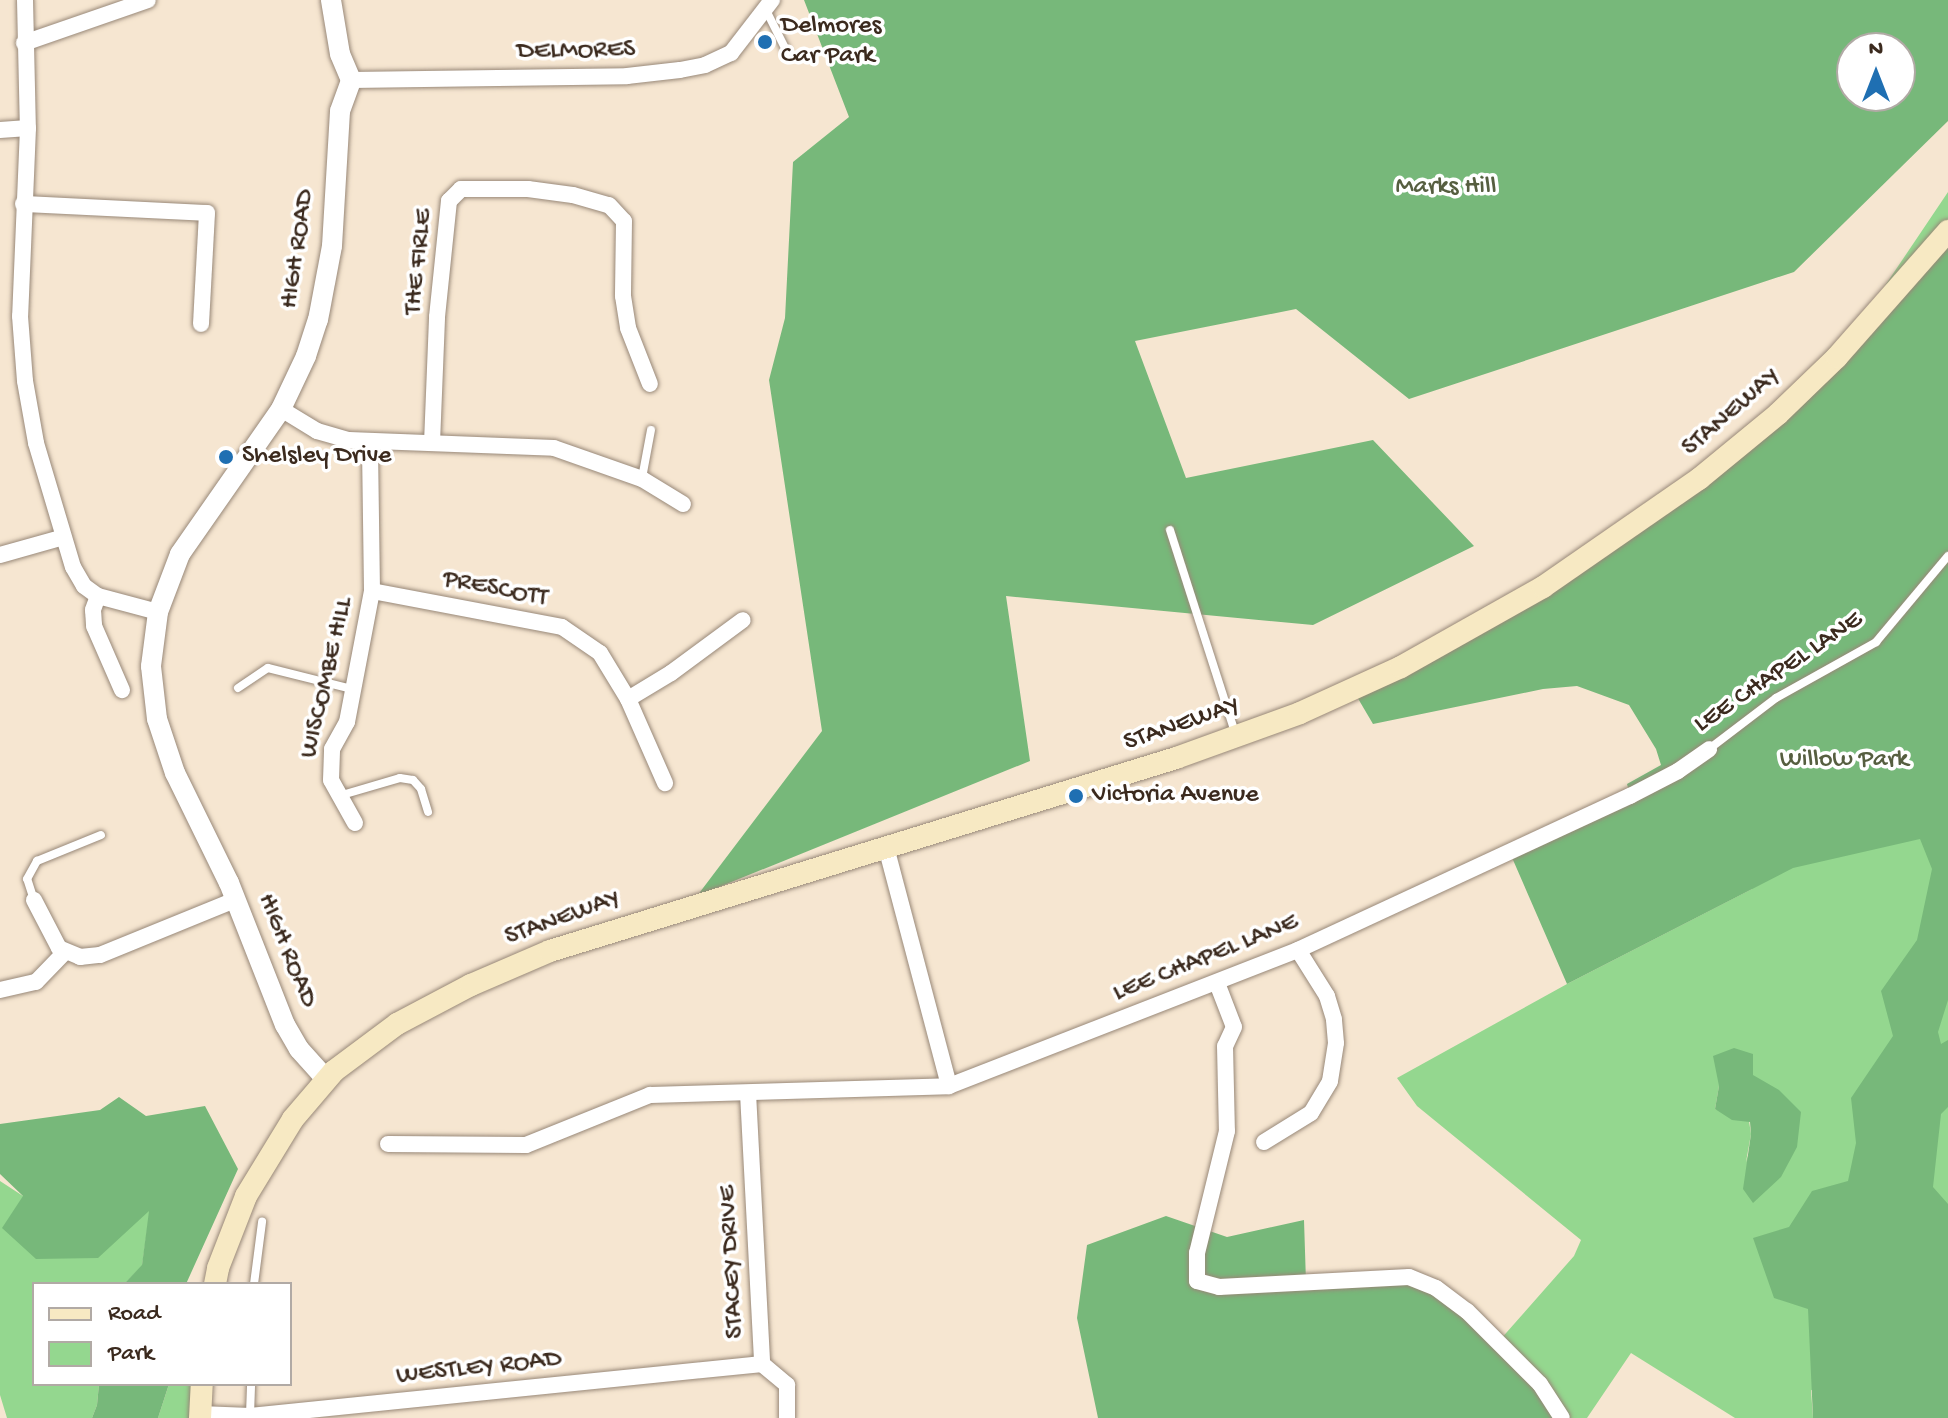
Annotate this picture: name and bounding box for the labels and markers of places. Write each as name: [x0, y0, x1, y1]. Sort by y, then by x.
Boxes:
place label: Delmores Car Park: [781, 11, 881, 72]
marker: Delmores Car Park: [756, 33, 774, 51]
place label: Shelsley Drive: [242, 441, 392, 473]
marker: Shelsley Drive: [217, 448, 235, 466]
place label: Victoria Avenue: [1092, 780, 1259, 812]
marker: Victoria Avenue: [1067, 787, 1085, 805]

